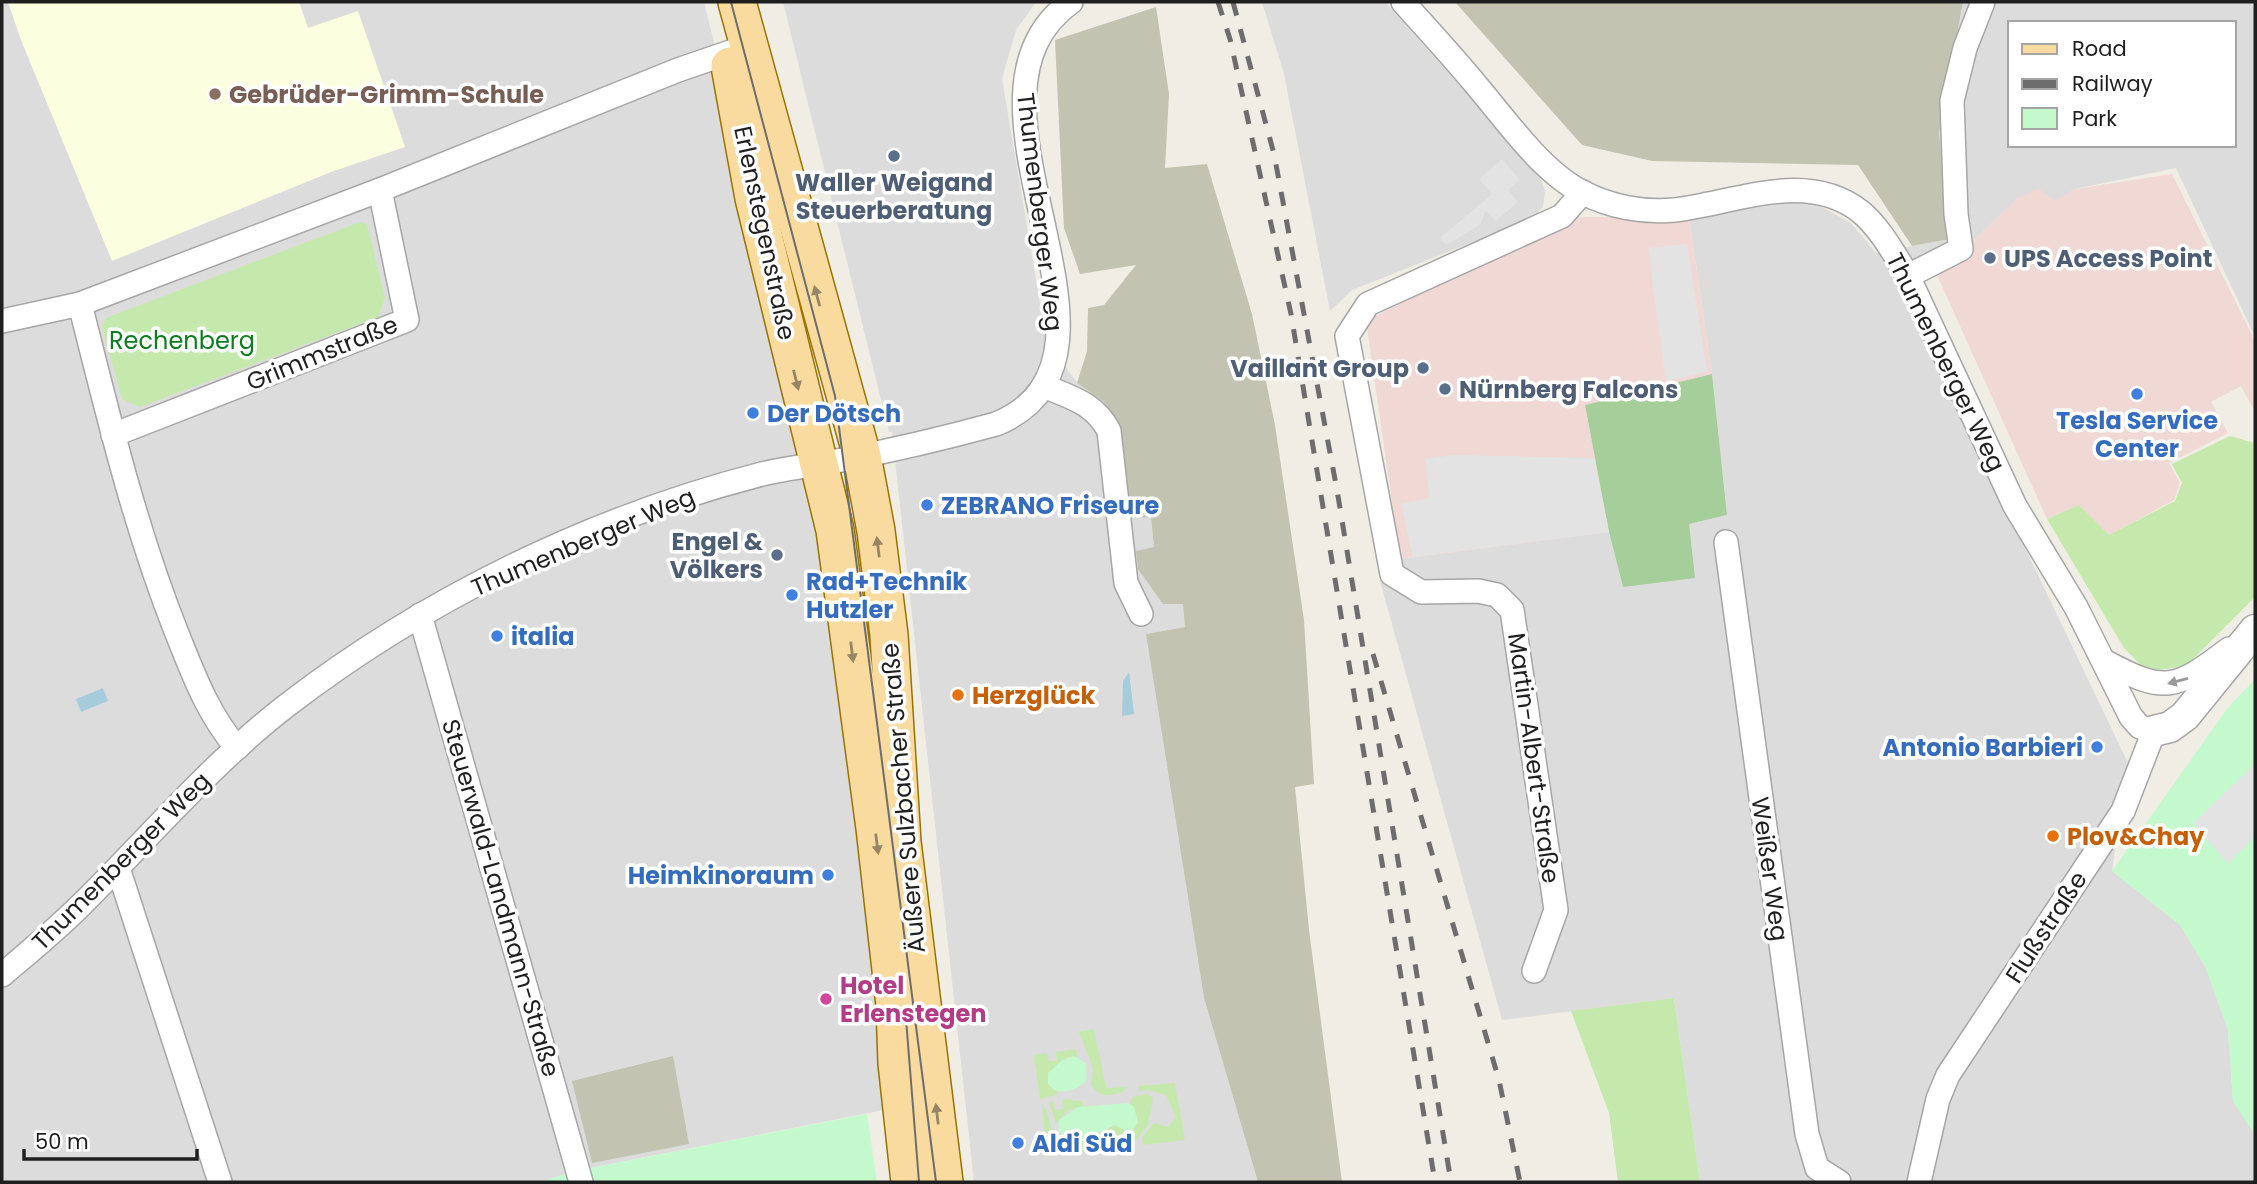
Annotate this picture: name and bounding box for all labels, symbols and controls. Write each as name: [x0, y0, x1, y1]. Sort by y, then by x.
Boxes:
legend: [2008, 21, 2236, 147]
text: Road: [2072, 34, 2127, 63]
text: Railway: [2072, 69, 2153, 98]
place label: Gebrüder-Grimm-Schule: [229, 78, 544, 111]
marker: Gebrüder-Grimm-Schule: [207, 86, 223, 102]
street label: Thumenberger Weg: [1009, 91, 1071, 333]
text: Park: [2072, 104, 2117, 133]
street label: Erlenstegenstraße: [726, 123, 804, 343]
marker: Waller Weigand Steuerberatung: [886, 148, 902, 164]
place label: Waller Weigand Steuerberatung: [795, 166, 993, 227]
place label: UPS Access Point: [2004, 242, 2212, 275]
street label: Thumenberger Weg: [1879, 247, 2013, 477]
marker: UPS Access Point: [1982, 250, 1998, 266]
one-way arrow: [811, 285, 822, 307]
street label: Grimmstraße: [241, 308, 403, 398]
park label: Rechenberg: [109, 324, 255, 357]
place label: Vaillant Group: [1230, 352, 1409, 385]
marker: Vaillant Group: [1415, 360, 1431, 376]
one-way arrow: [791, 369, 802, 391]
place label: Nürnberg Falcons: [1459, 373, 1678, 406]
marker: Nürnberg Falcons: [1437, 381, 1453, 397]
marker: Tesla Service Center: [2129, 386, 2145, 402]
place label: Der Dötsch: [767, 397, 901, 430]
place label: Tesla Service Center: [2056, 404, 2218, 465]
marker: Der Dötsch: [745, 405, 761, 421]
street label: Thumenberger Weg: [466, 480, 700, 604]
place label: ZEBRANO Friseure: [941, 489, 1160, 522]
marker: ZEBRANO Friseure: [919, 497, 935, 513]
place label: Engel & Völkers: [670, 525, 764, 586]
one-way arrow: [873, 536, 884, 558]
marker: Engel & Völkers: [769, 547, 785, 563]
place label: Rad+Technik Hutzler: [806, 565, 967, 626]
marker: Rad+Technik Hutzler: [784, 587, 800, 603]
place label: italia: [511, 620, 575, 653]
marker: italia: [489, 628, 505, 644]
street label: Martin-Albert-Straße: [1500, 631, 1568, 885]
one-way arrow: [847, 641, 858, 663]
street label: Äußere Sulzbacher Straße: [873, 642, 933, 954]
one-way arrow: [2167, 676, 2189, 687]
place label: Herzglück: [972, 679, 1096, 712]
marker: Herzglück: [950, 687, 966, 703]
street label: Steuerwald-Landmann-Straße: [434, 715, 568, 1081]
place label: Antonio Barbieri: [1883, 731, 2083, 764]
marker: Antonio Barbieri: [2089, 739, 2105, 755]
street label: Thumenberger Weg: [25, 765, 217, 957]
street label: Weißer Weg: [1744, 795, 1796, 943]
place label: Plov&Chay: [2067, 820, 2205, 853]
marker: Plov&Chay: [2045, 828, 2061, 844]
one-way arrow: [871, 834, 882, 856]
place label: Heimkinoraum: [628, 859, 814, 892]
street label: Flußstraße: [1997, 865, 2095, 989]
marker: Heimkinoraum: [820, 867, 836, 883]
place label: Hotel Erlenstegen: [840, 969, 986, 1030]
marker: Hotel Erlenstegen: [818, 991, 834, 1007]
one-way arrow: [931, 1103, 942, 1125]
scale bar: [24, 1118, 198, 1162]
text: 50 m: [35, 1127, 89, 1156]
place label: Aldi Süd: [1032, 1127, 1132, 1160]
marker: Aldi Süd: [1010, 1135, 1026, 1151]

